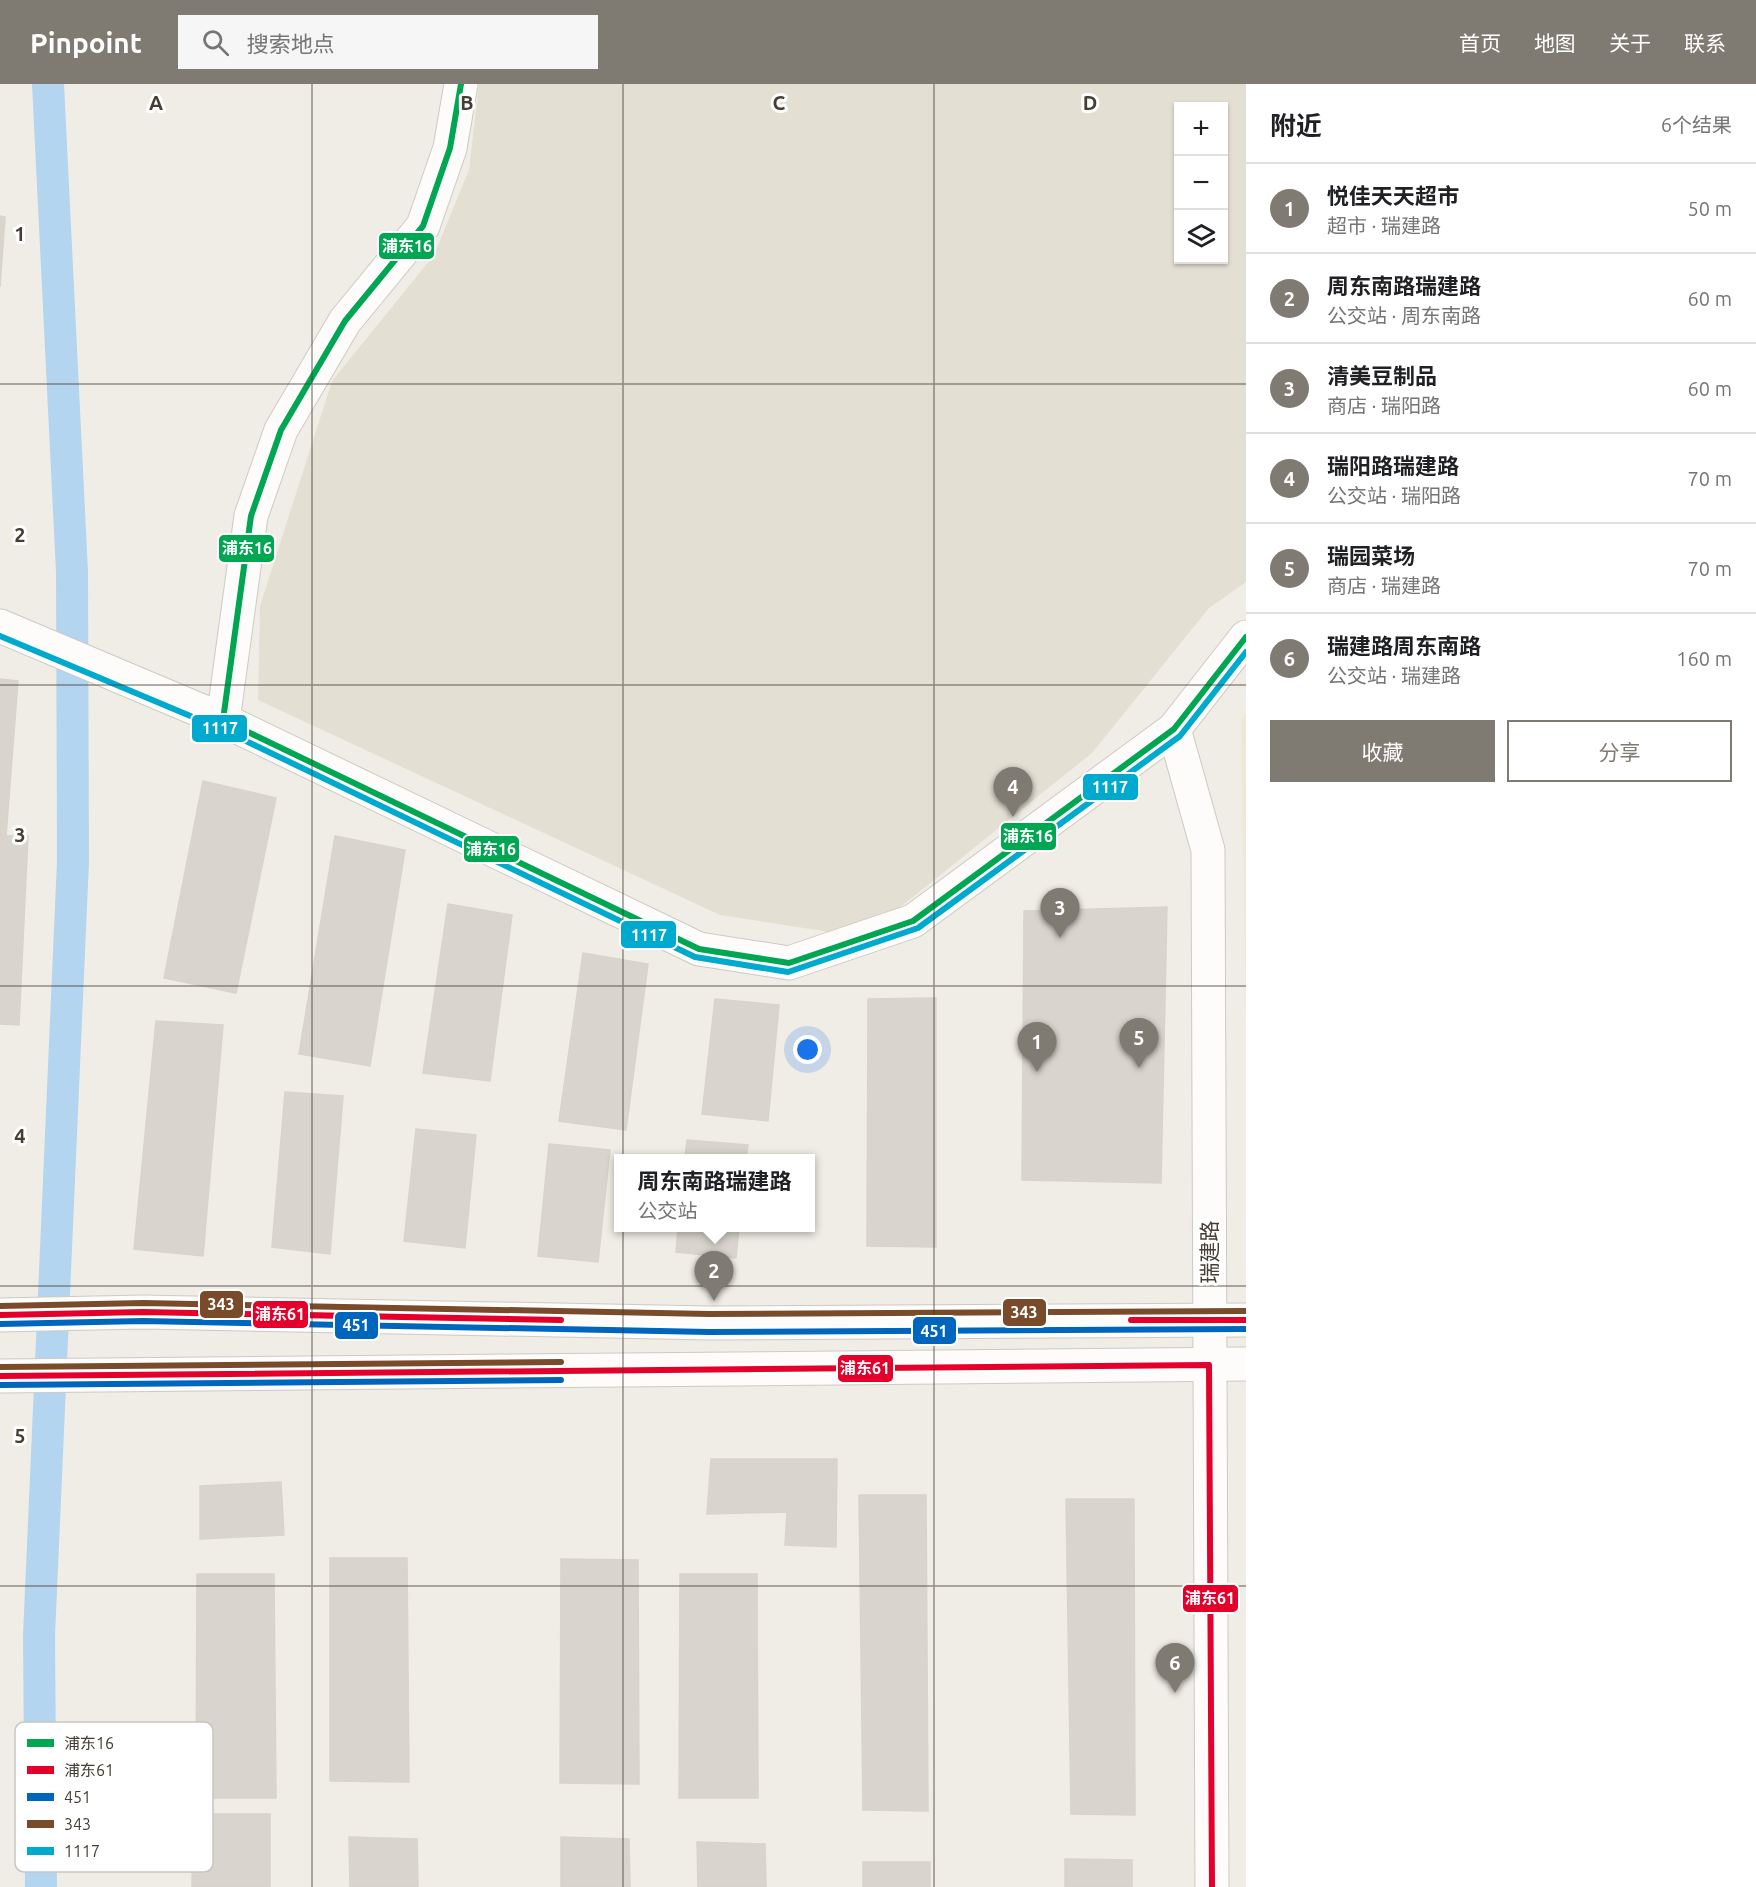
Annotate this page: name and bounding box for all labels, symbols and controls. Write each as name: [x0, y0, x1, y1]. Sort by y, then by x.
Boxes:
search box: [178, 15, 598, 69]
icon: search: [199, 26, 232, 59]
text: Pinpoint: [30, 27, 142, 58]
text: 搜索地点: [247, 31, 335, 56]
text: 首页: [1459, 31, 1501, 55]
text: 地图: [1534, 31, 1576, 55]
text: 关于: [1609, 31, 1651, 55]
text: 联系: [1684, 31, 1726, 55]
text: A: [149, 91, 163, 114]
text: B: [460, 91, 474, 114]
text: C: [773, 91, 786, 114]
text: D: [1083, 91, 1097, 114]
map controls: [1174, 102, 1228, 264]
button: +: [1174, 102, 1228, 156]
text: 附近: [1270, 111, 1322, 140]
text: 6个结果: [1661, 113, 1732, 136]
button: −: [1174, 156, 1228, 210]
text: 悦佳天天超市: [1327, 183, 1459, 208]
text: 1: [1284, 197, 1295, 220]
text: 50 m: [1688, 197, 1732, 220]
button: layers: [1174, 210, 1228, 264]
text: 超市 · 瑞建路: [1327, 214, 1441, 237]
text: 1: [14, 222, 26, 245]
line badge: 浦东16: [378, 232, 435, 260]
text: 浦东16: [382, 237, 432, 255]
text: 周东南路瑞建路: [1327, 273, 1481, 298]
text: 2: [1284, 287, 1295, 310]
text: 60 m: [1688, 287, 1732, 310]
text: 公交站 · 周东南路: [1327, 304, 1481, 327]
text: 清美豆制品: [1327, 363, 1437, 388]
text: 3: [1284, 377, 1295, 400]
text: 60 m: [1688, 377, 1732, 400]
text: 商店 · 瑞阳路: [1327, 394, 1441, 417]
text: 瑞阳路瑞建路: [1327, 453, 1459, 478]
text: 4: [1284, 467, 1295, 490]
text: 70 m: [1688, 467, 1732, 490]
text: 公交站 · 瑞阳路: [1327, 484, 1461, 507]
text: 2: [14, 523, 26, 546]
line badge: 浦东16: [218, 534, 275, 563]
text: 浦东16: [222, 539, 272, 557]
text: 瑞园菜场: [1327, 543, 1415, 568]
text: 5: [1284, 557, 1295, 580]
text: 70 m: [1688, 557, 1732, 580]
text: 商店 · 瑞建路: [1327, 574, 1441, 597]
text: 瑞建路周东南路: [1327, 633, 1481, 658]
text: 6: [1284, 647, 1295, 670]
text: 160 m: [1676, 647, 1732, 670]
text: 公交站 · 瑞建路: [1327, 664, 1461, 687]
line badge: 1117: [191, 714, 248, 743]
text: 1117: [202, 719, 238, 737]
button: 收藏: [1270, 720, 1495, 782]
button: 分享: [1507, 720, 1732, 782]
pin: 4: [994, 768, 1032, 817]
line badge: 1117: [1082, 773, 1139, 801]
text: 1117: [1092, 778, 1128, 796]
line badge: 浦东16: [1000, 822, 1057, 851]
text: 3: [14, 823, 26, 846]
text: 浦东16: [1003, 827, 1053, 845]
line badge: 浦东16: [463, 835, 520, 863]
text: 浦东16: [466, 840, 516, 858]
pin: 3: [1040, 888, 1080, 938]
line badge: 1117: [620, 920, 677, 949]
text: 1117: [631, 926, 667, 944]
pin: 5: [1120, 1018, 1158, 1068]
pin: 1: [1018, 1022, 1056, 1072]
your location: [793, 1035, 822, 1064]
text: 4: [14, 1124, 26, 1147]
popup: [614, 1154, 815, 1232]
text: 周东南路瑞建路: [637, 1168, 792, 1193]
text: 公交站: [637, 1199, 697, 1222]
street label: 瑞建路: [1197, 1221, 1221, 1284]
pin: 2: [694, 1252, 734, 1301]
line badge: 343: [199, 1290, 244, 1319]
text: 343: [207, 1295, 235, 1313]
line badge: 343: [1002, 1298, 1047, 1327]
line badge: 浦东61: [252, 1300, 309, 1329]
text: 343: [1010, 1303, 1038, 1321]
text: 浦东61: [255, 1305, 305, 1323]
line badge: 451: [334, 1311, 379, 1340]
text: 451: [342, 1316, 370, 1334]
line badge: 451: [912, 1316, 957, 1345]
text: 451: [920, 1322, 948, 1340]
line badge: 浦东61: [837, 1354, 894, 1383]
text: 浦东61: [840, 1359, 890, 1377]
text: 5: [14, 1424, 26, 1447]
line badge: 浦东61: [1182, 1584, 1239, 1613]
text: 浦东61: [1185, 1589, 1235, 1607]
pin: 6: [1156, 1644, 1194, 1693]
legend: [15, 1722, 213, 1872]
text: 浦东16: [64, 1734, 114, 1752]
text: 浦东61: [64, 1761, 114, 1779]
text: 451: [64, 1788, 91, 1806]
text: 343: [64, 1815, 91, 1833]
text: 1117: [64, 1842, 100, 1860]

